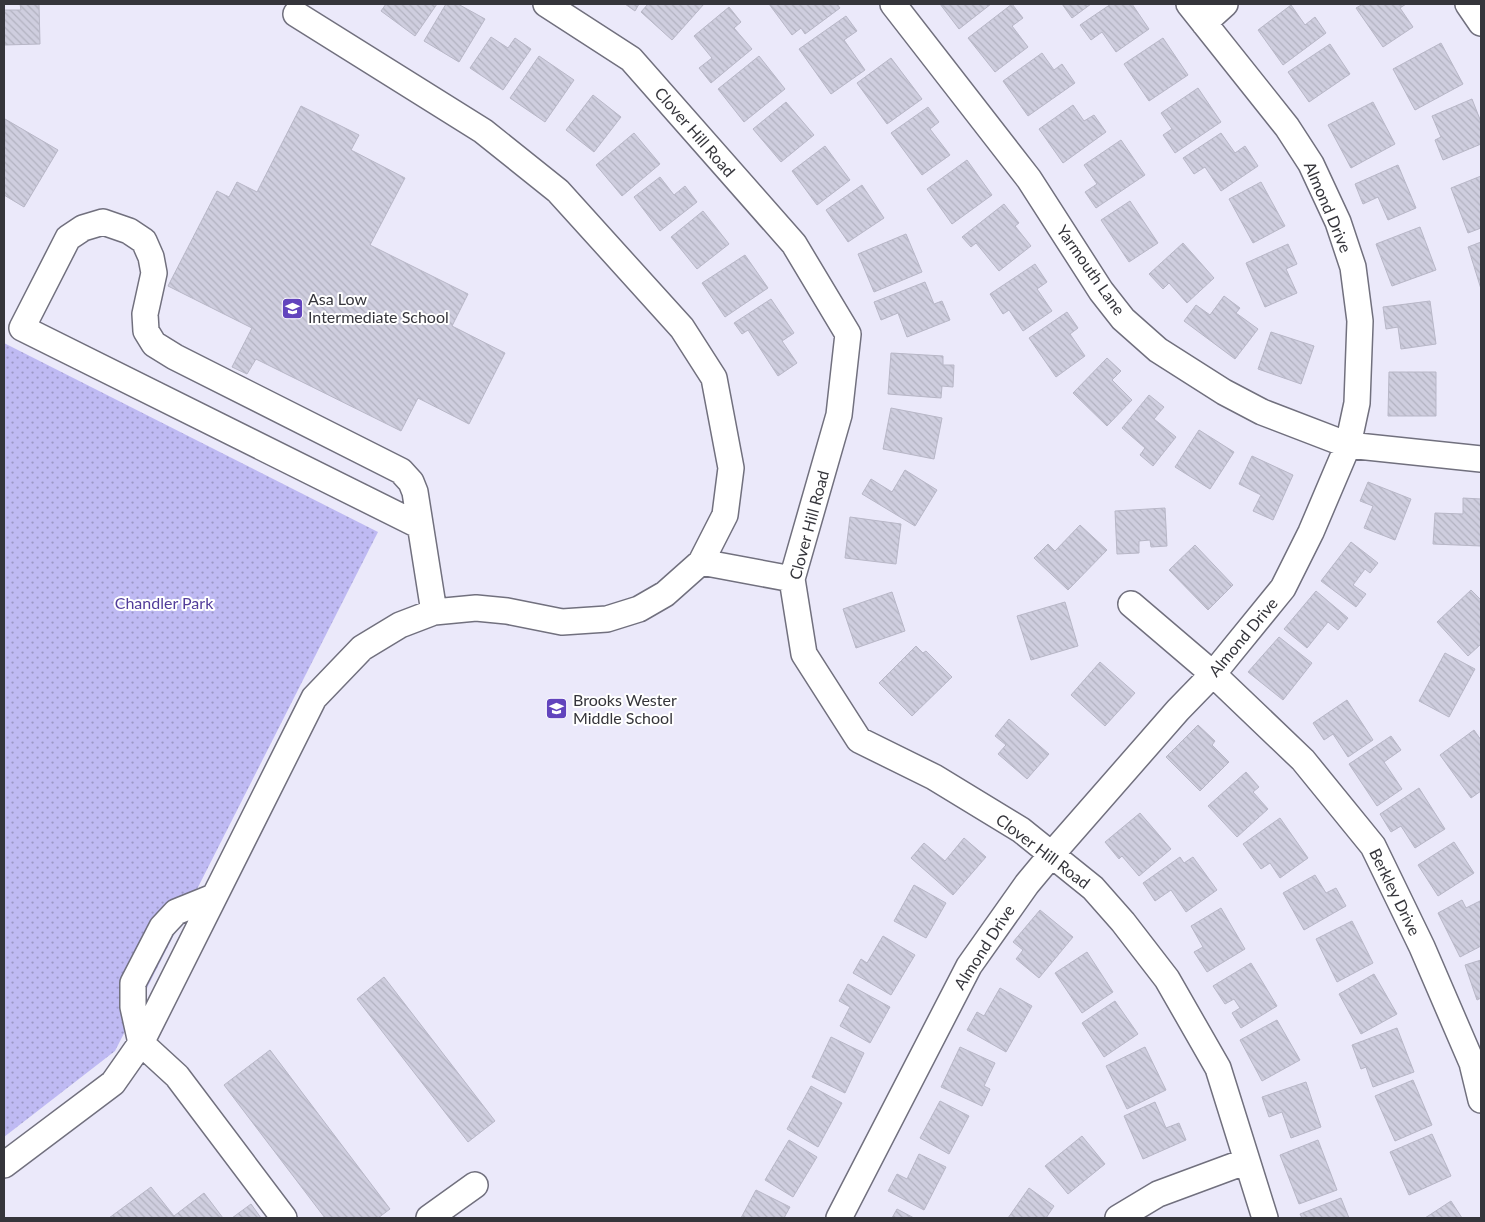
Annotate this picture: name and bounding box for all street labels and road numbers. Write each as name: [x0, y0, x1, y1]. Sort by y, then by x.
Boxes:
street label: Clover Hill Road: [651, 83, 739, 180]
street label: Almond Drive: [1301, 158, 1356, 255]
street label: Yarmouth Lane: [1053, 221, 1129, 318]
street label: Clover Hill Road: [785, 468, 832, 582]
street label: Almond Drive: [1204, 593, 1281, 680]
street label: Clover Hill Road: [993, 809, 1094, 892]
street label: Berkley Drive: [1366, 845, 1425, 939]
street label: Almond Drive: [949, 901, 1018, 993]

